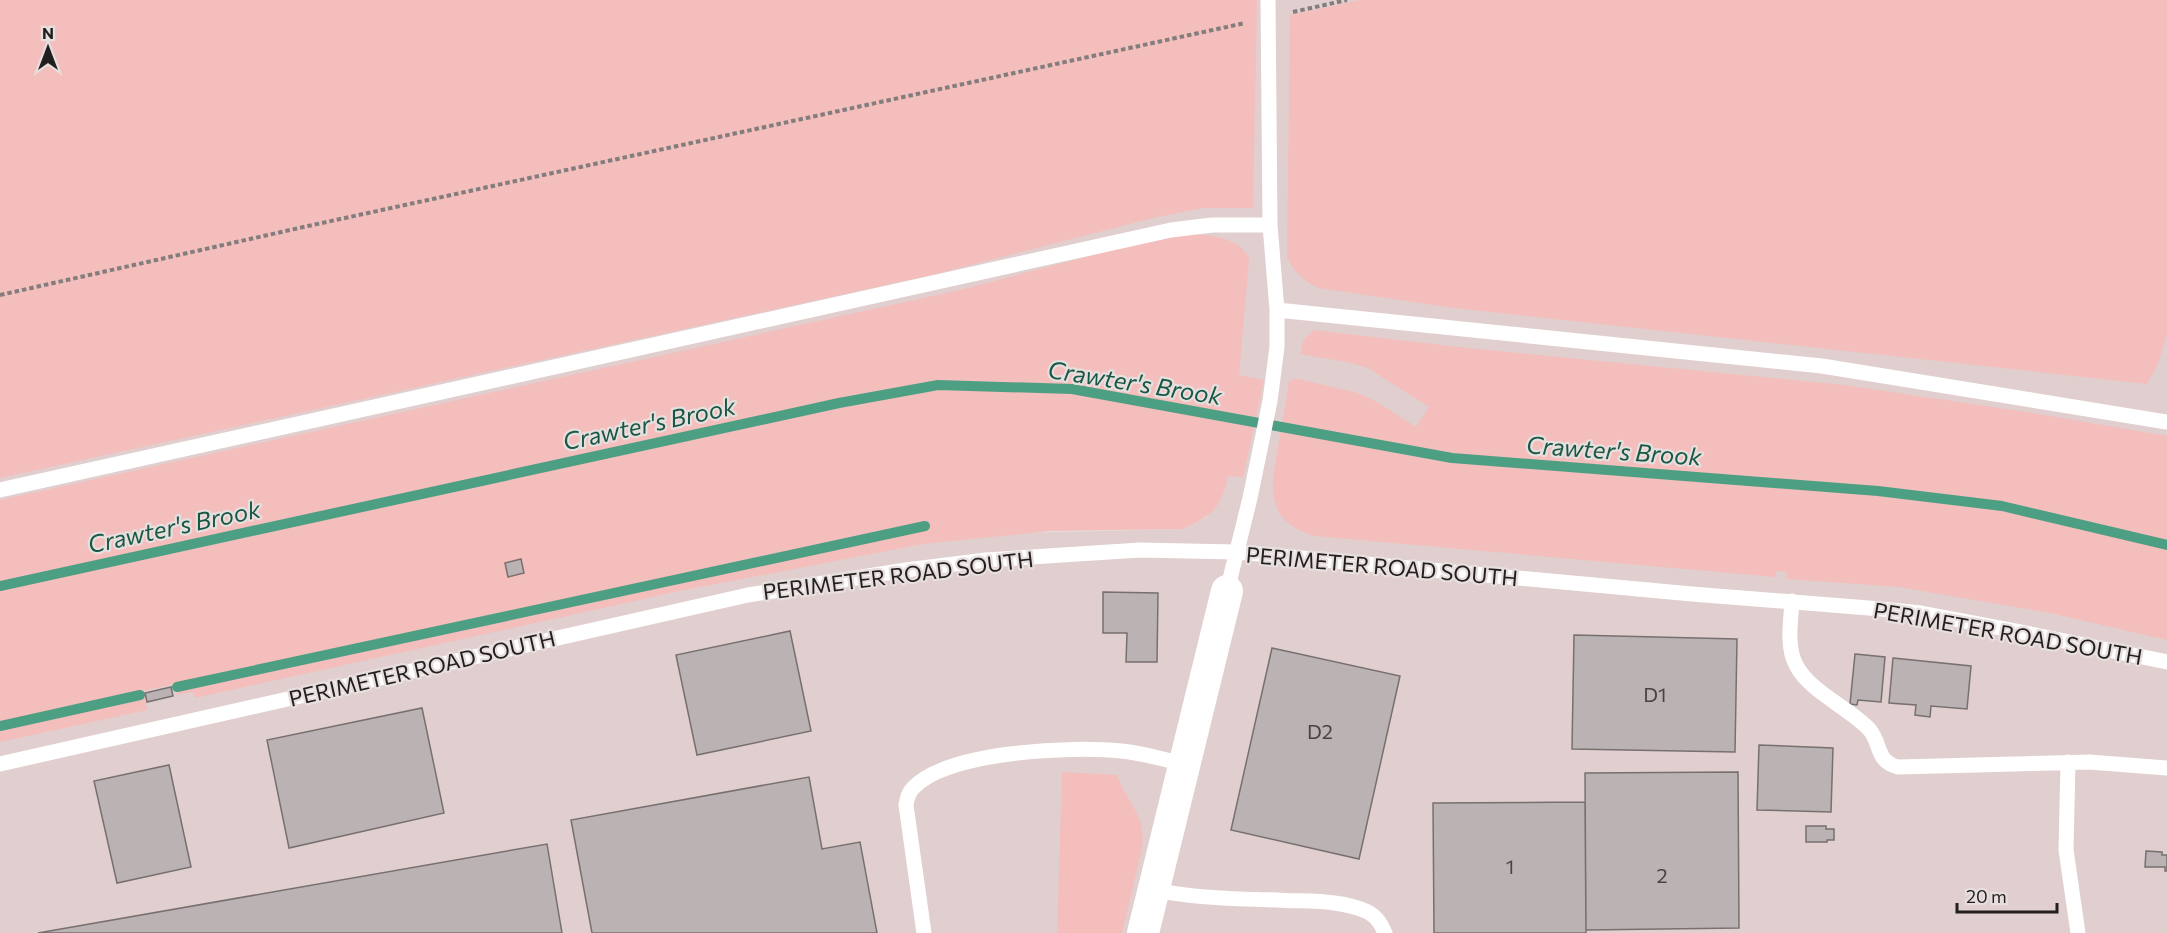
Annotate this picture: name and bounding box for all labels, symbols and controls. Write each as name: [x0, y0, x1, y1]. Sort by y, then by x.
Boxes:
north arrow: [18, 18, 78, 78]
text: N: [42, 23, 54, 42]
water label: Crawter's Brook: [1046, 354, 1225, 410]
water label: Crawter's Brook: [560, 390, 739, 455]
water label: Crawter's Brook: [1525, 429, 1704, 471]
water label: Crawter's Brook: [85, 493, 264, 558]
street label: PERIMETER ROAD SOUTH: [1245, 541, 1519, 591]
street label: PERIMETER ROAD SOUTH: [761, 545, 1035, 605]
street label: PERIMETER ROAD SOUTH: [1871, 596, 2145, 670]
street label: PERIMETER ROAD SOUTH: [286, 624, 558, 712]
house number: D1: [1643, 682, 1667, 706]
house number: D2: [1307, 719, 1333, 743]
house number: 1: [1506, 854, 1514, 878]
house number: 2: [1656, 863, 1668, 887]
scale bar: [1957, 876, 2058, 914]
text: 20 m: [1966, 885, 2007, 907]

